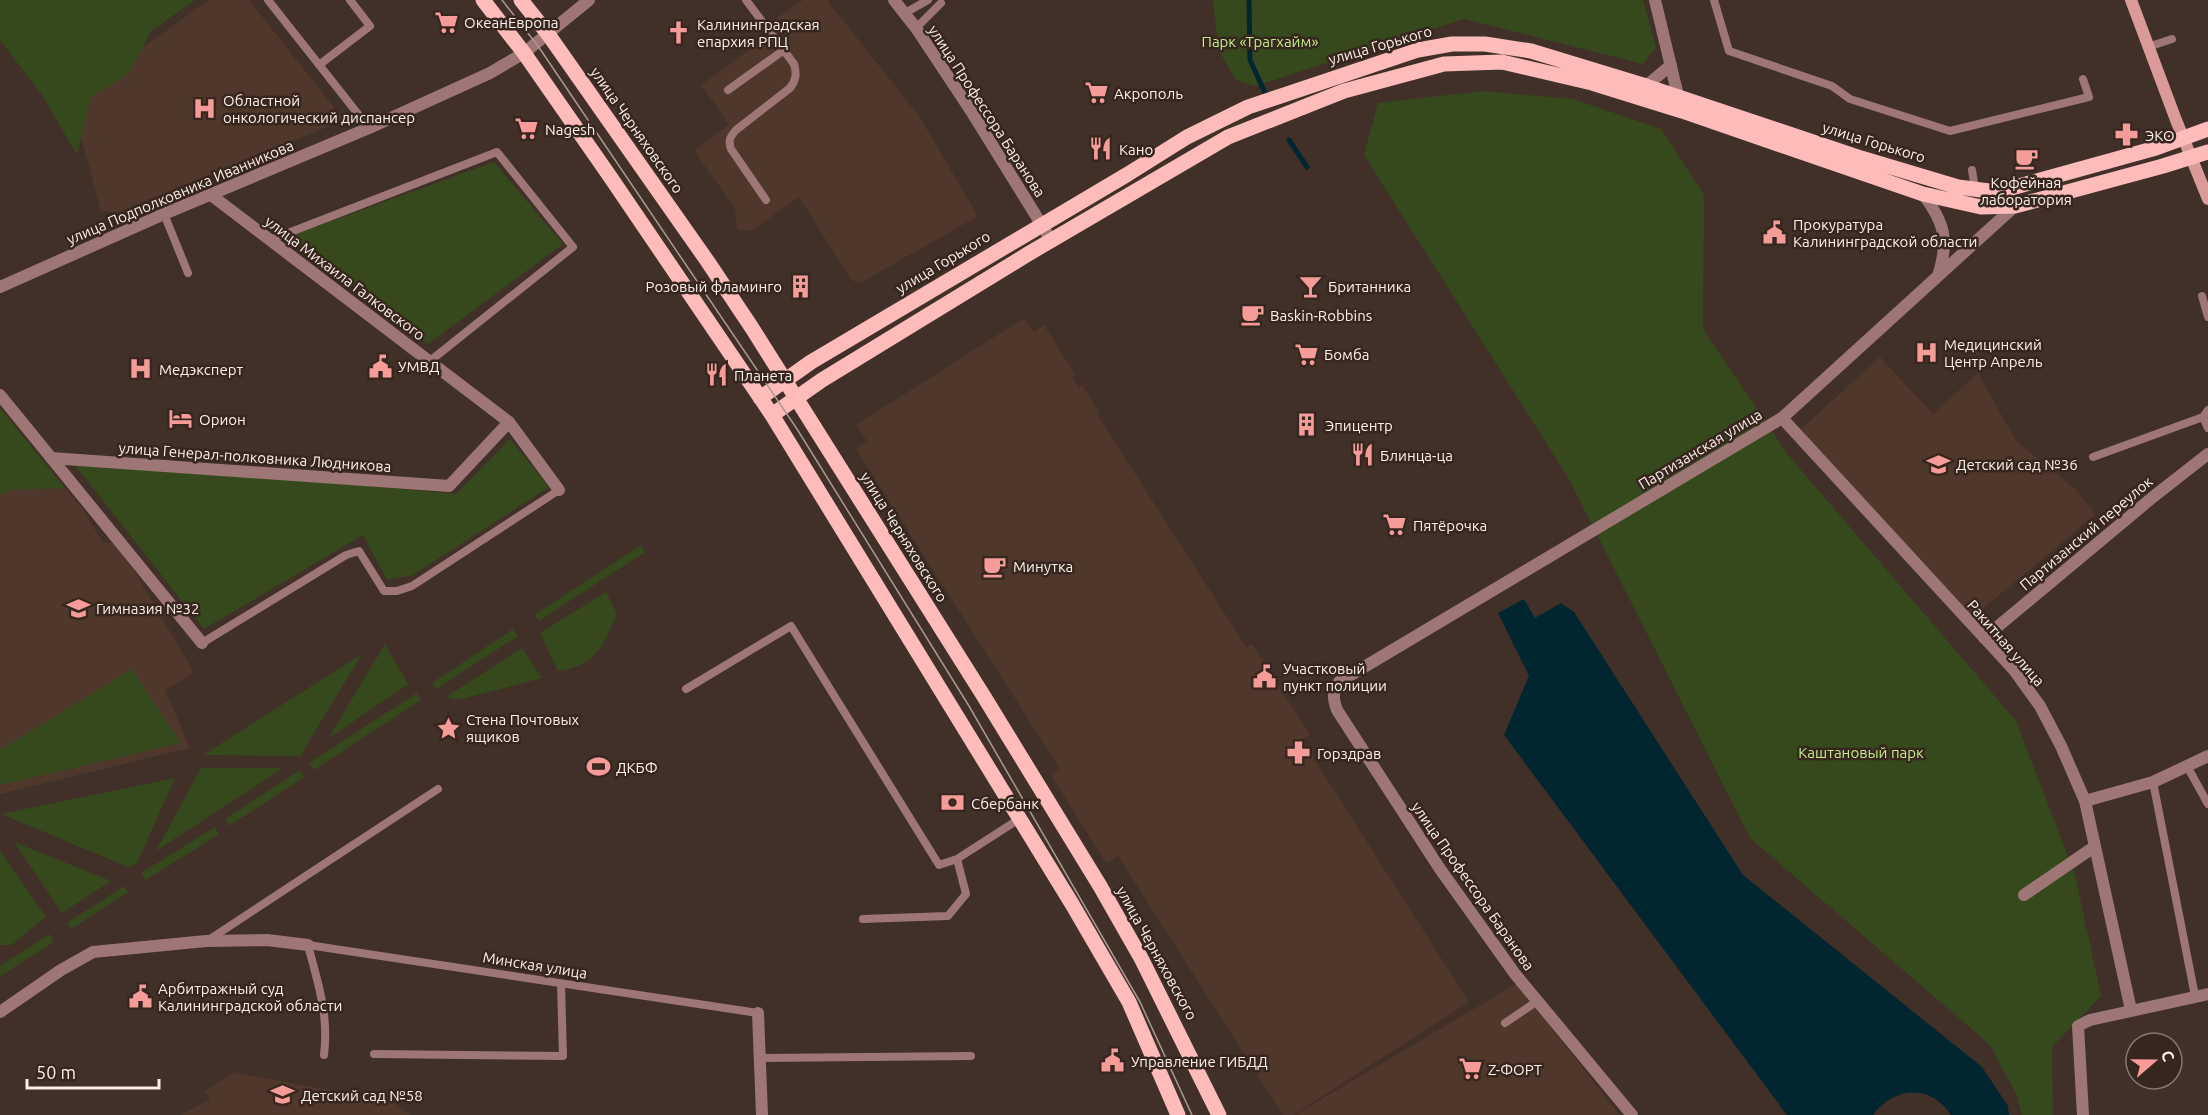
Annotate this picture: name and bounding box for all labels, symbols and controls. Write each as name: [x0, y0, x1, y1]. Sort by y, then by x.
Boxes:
supermarket icon: ОкеанЕвропа: [433, 9, 459, 35]
place label: ОкеанЕвропа: [464, 14, 558, 31]
place label: Калининградская епархия РПЦ: [697, 16, 820, 50]
church icon: Калининградская епархия РПЦ: [666, 20, 692, 46]
street label: улица Профессора Баранова: [925, 22, 1049, 200]
street label: улица Горького: [1326, 22, 1434, 68]
park label: Парк «Трагхайм»: [1202, 33, 1318, 50]
street label: улица Черняховского: [587, 64, 687, 196]
supermarket icon: Акрополь: [1083, 80, 1109, 106]
place label: Акрополь: [1114, 85, 1183, 102]
place label: Областной онкологический диспансер: [223, 92, 415, 126]
hospital icon: Областной онкологический диспансер: [192, 96, 218, 122]
supermarket icon: Nagesh: [514, 116, 540, 142]
street label: улица Горького: [1820, 118, 1928, 166]
place label: Nagesh: [545, 121, 595, 138]
pharmacy icon: ЭКО: [2114, 122, 2140, 148]
place label: ЭКО: [2145, 127, 2175, 144]
street label: улица Подполковника Иванникова: [64, 136, 296, 248]
restaurant icon: Кано: [1088, 136, 1114, 162]
place label: Кано: [1119, 141, 1153, 158]
cafe icon: Кофейная лаборатория: [2013, 145, 2039, 171]
place label: Кофейная лаборатория: [1980, 174, 2072, 208]
street label: улица Михаила Галковского: [262, 212, 428, 344]
place label: Прокуратура Калининградской области: [1793, 216, 1977, 250]
public building icon: Прокуратура Калининградской области: [1762, 220, 1788, 246]
street label: улица Горького: [893, 227, 993, 297]
building icon: Розовый фламинго: [787, 273, 813, 299]
bar icon: Британника: [1297, 273, 1323, 299]
place label: Розовый фламинго: [646, 278, 782, 295]
place label: Британника: [1328, 278, 1411, 295]
cafe icon: Baskin-Robbins: [1239, 302, 1265, 328]
place label: Baskin-Robbins: [1270, 307, 1372, 324]
place label: Медицинский Центр Апрель: [1944, 336, 2043, 370]
hospital icon: Медицинский Центр Апрель: [1913, 340, 1939, 366]
supermarket icon: Бомба: [1293, 341, 1319, 367]
place label: Бомба: [1324, 346, 1369, 363]
public building icon: УМВД: [367, 353, 393, 379]
hospital icon: Медэксперт: [128, 356, 154, 382]
place label: УМВД: [398, 358, 439, 375]
place label: Медэксперт: [159, 361, 243, 378]
restaurant icon: Планета: [703, 362, 729, 388]
place label: Планета: [734, 367, 792, 384]
street label: Партизанская улица: [1635, 405, 1765, 493]
hotel icon: Орион: [168, 406, 194, 432]
place label: Орион: [199, 411, 246, 428]
building icon: Эпицентр: [1294, 412, 1320, 438]
place label: Эпицентр: [1325, 417, 1393, 434]
street label: улица Генерал-полковника Людникова: [118, 439, 392, 475]
restaurant icon: Блинца-ца: [1349, 442, 1375, 468]
place label: Блинца-ца: [1380, 447, 1453, 464]
school or university icon: Детский сад №36: [1925, 451, 1951, 477]
place label: Детский сад №36: [1956, 456, 2078, 473]
street label: улица Черняховского: [857, 469, 951, 605]
street label: Партизанский переулок: [2016, 472, 2156, 594]
supermarket icon: Пятёрочка: [1382, 512, 1408, 538]
place label: Пятёрочка: [1413, 517, 1487, 534]
cafe icon: Минутка: [982, 553, 1008, 579]
place label: Минутка: [1013, 558, 1073, 575]
school or university icon: Гимназия №32: [65, 595, 91, 621]
street label: Ракитная улица: [1964, 596, 2048, 690]
place label: Гимназия №32: [96, 600, 200, 617]
place label: Участковый пункт полиции: [1283, 660, 1387, 694]
public building icon: Участковый пункт полиции: [1252, 664, 1278, 690]
place label: Стена Почтовых ящиков: [466, 711, 580, 745]
place icon: Стена Почтовых ящиков: [435, 715, 461, 741]
pharmacy icon: Горздрав: [1286, 740, 1312, 766]
park label: Каштановый парк: [1798, 744, 1924, 761]
place label: Горздрав: [1317, 745, 1381, 762]
sports icon: ДКБФ: [585, 754, 611, 780]
place label: ДКБФ: [616, 759, 658, 776]
bank icon: Сбербанк: [940, 790, 966, 816]
place label: Сбербанк: [971, 795, 1039, 812]
street label: улица Профессора Баранова: [1408, 799, 1538, 973]
street label: улица Черняховского: [1113, 883, 1201, 1023]
street label: Минская улица: [482, 948, 588, 982]
place label: Арбитражный суд Калининградской области: [158, 980, 342, 1014]
public building icon: Арбитражный суд Калининградской области: [127, 984, 153, 1010]
north arrow: [2124, 1031, 2184, 1091]
public building icon: Управление ГИБДД: [1100, 1048, 1126, 1074]
text: С: [2158, 1048, 2178, 1064]
scale bar: [27, 1052, 159, 1090]
place label: Управление ГИБДД: [1131, 1053, 1268, 1070]
supermarket icon: Z-ФОРТ: [1457, 1056, 1483, 1082]
place label: Z-ФОРТ: [1488, 1061, 1543, 1078]
text: 50 m: [36, 1062, 76, 1082]
school or university icon: Детский сад №58: [270, 1082, 296, 1108]
place label: Детский сад №58: [301, 1087, 423, 1104]

